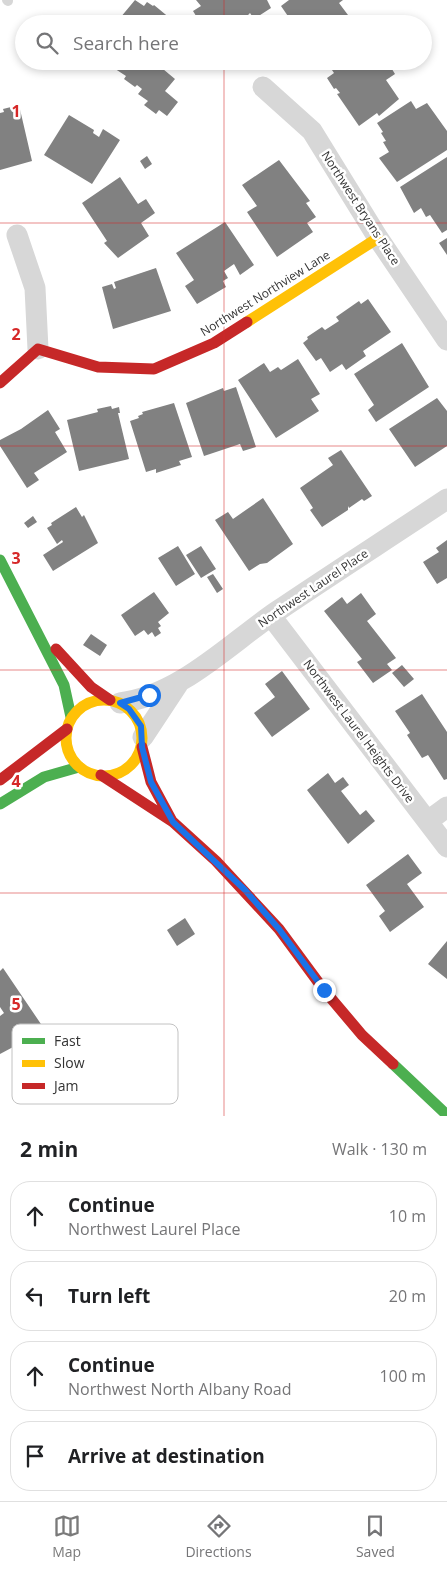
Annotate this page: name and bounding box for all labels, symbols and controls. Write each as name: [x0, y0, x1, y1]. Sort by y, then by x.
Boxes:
search box: [15, 15, 432, 70]
icon: search: [33, 29, 61, 57]
text: Search here: [73, 30, 179, 56]
text: 1: [11, 100, 21, 122]
street label: Northwest Bryans Place: [318, 148, 404, 269]
street label: Northwest Northview Lane: [197, 246, 333, 340]
text: 2: [11, 323, 21, 345]
street label: Northwest Laurel Place: [255, 545, 372, 631]
text: 3: [11, 547, 21, 569]
street label: Northwest Laurel Heights Drive: [300, 656, 419, 806]
route start: [138, 684, 161, 707]
text: 4: [11, 770, 21, 792]
route end: [313, 979, 336, 1002]
text: 5: [11, 993, 21, 1015]
legend: [12, 1024, 178, 1104]
text: Fast: [54, 1031, 81, 1050]
text: Slow: [54, 1053, 85, 1072]
text: Jam: [52, 1076, 79, 1095]
text: 2 min: [20, 1135, 78, 1163]
text: Walk · 130 m: [332, 1138, 427, 1160]
text: Continue: [68, 1192, 155, 1218]
icon: ahead: [21, 1202, 49, 1230]
text: 10 m: [389, 1205, 426, 1227]
text: Northwest Laurel Place: [68, 1218, 241, 1240]
icon: left: [21, 1282, 49, 1310]
text: Turn left: [68, 1283, 150, 1309]
text: 20 m: [389, 1285, 426, 1307]
text: Continue: [68, 1352, 155, 1378]
icon: ahead: [21, 1362, 49, 1390]
text: 100 m: [380, 1365, 426, 1387]
text: Northwest North Albany Road: [68, 1378, 291, 1400]
icon: arrive: [21, 1442, 49, 1470]
text: Arrive at destination: [68, 1443, 265, 1469]
tab: Map: [52, 1512, 81, 1561]
tab: Directions: [185, 1512, 252, 1561]
tab: Saved: [356, 1512, 395, 1561]

